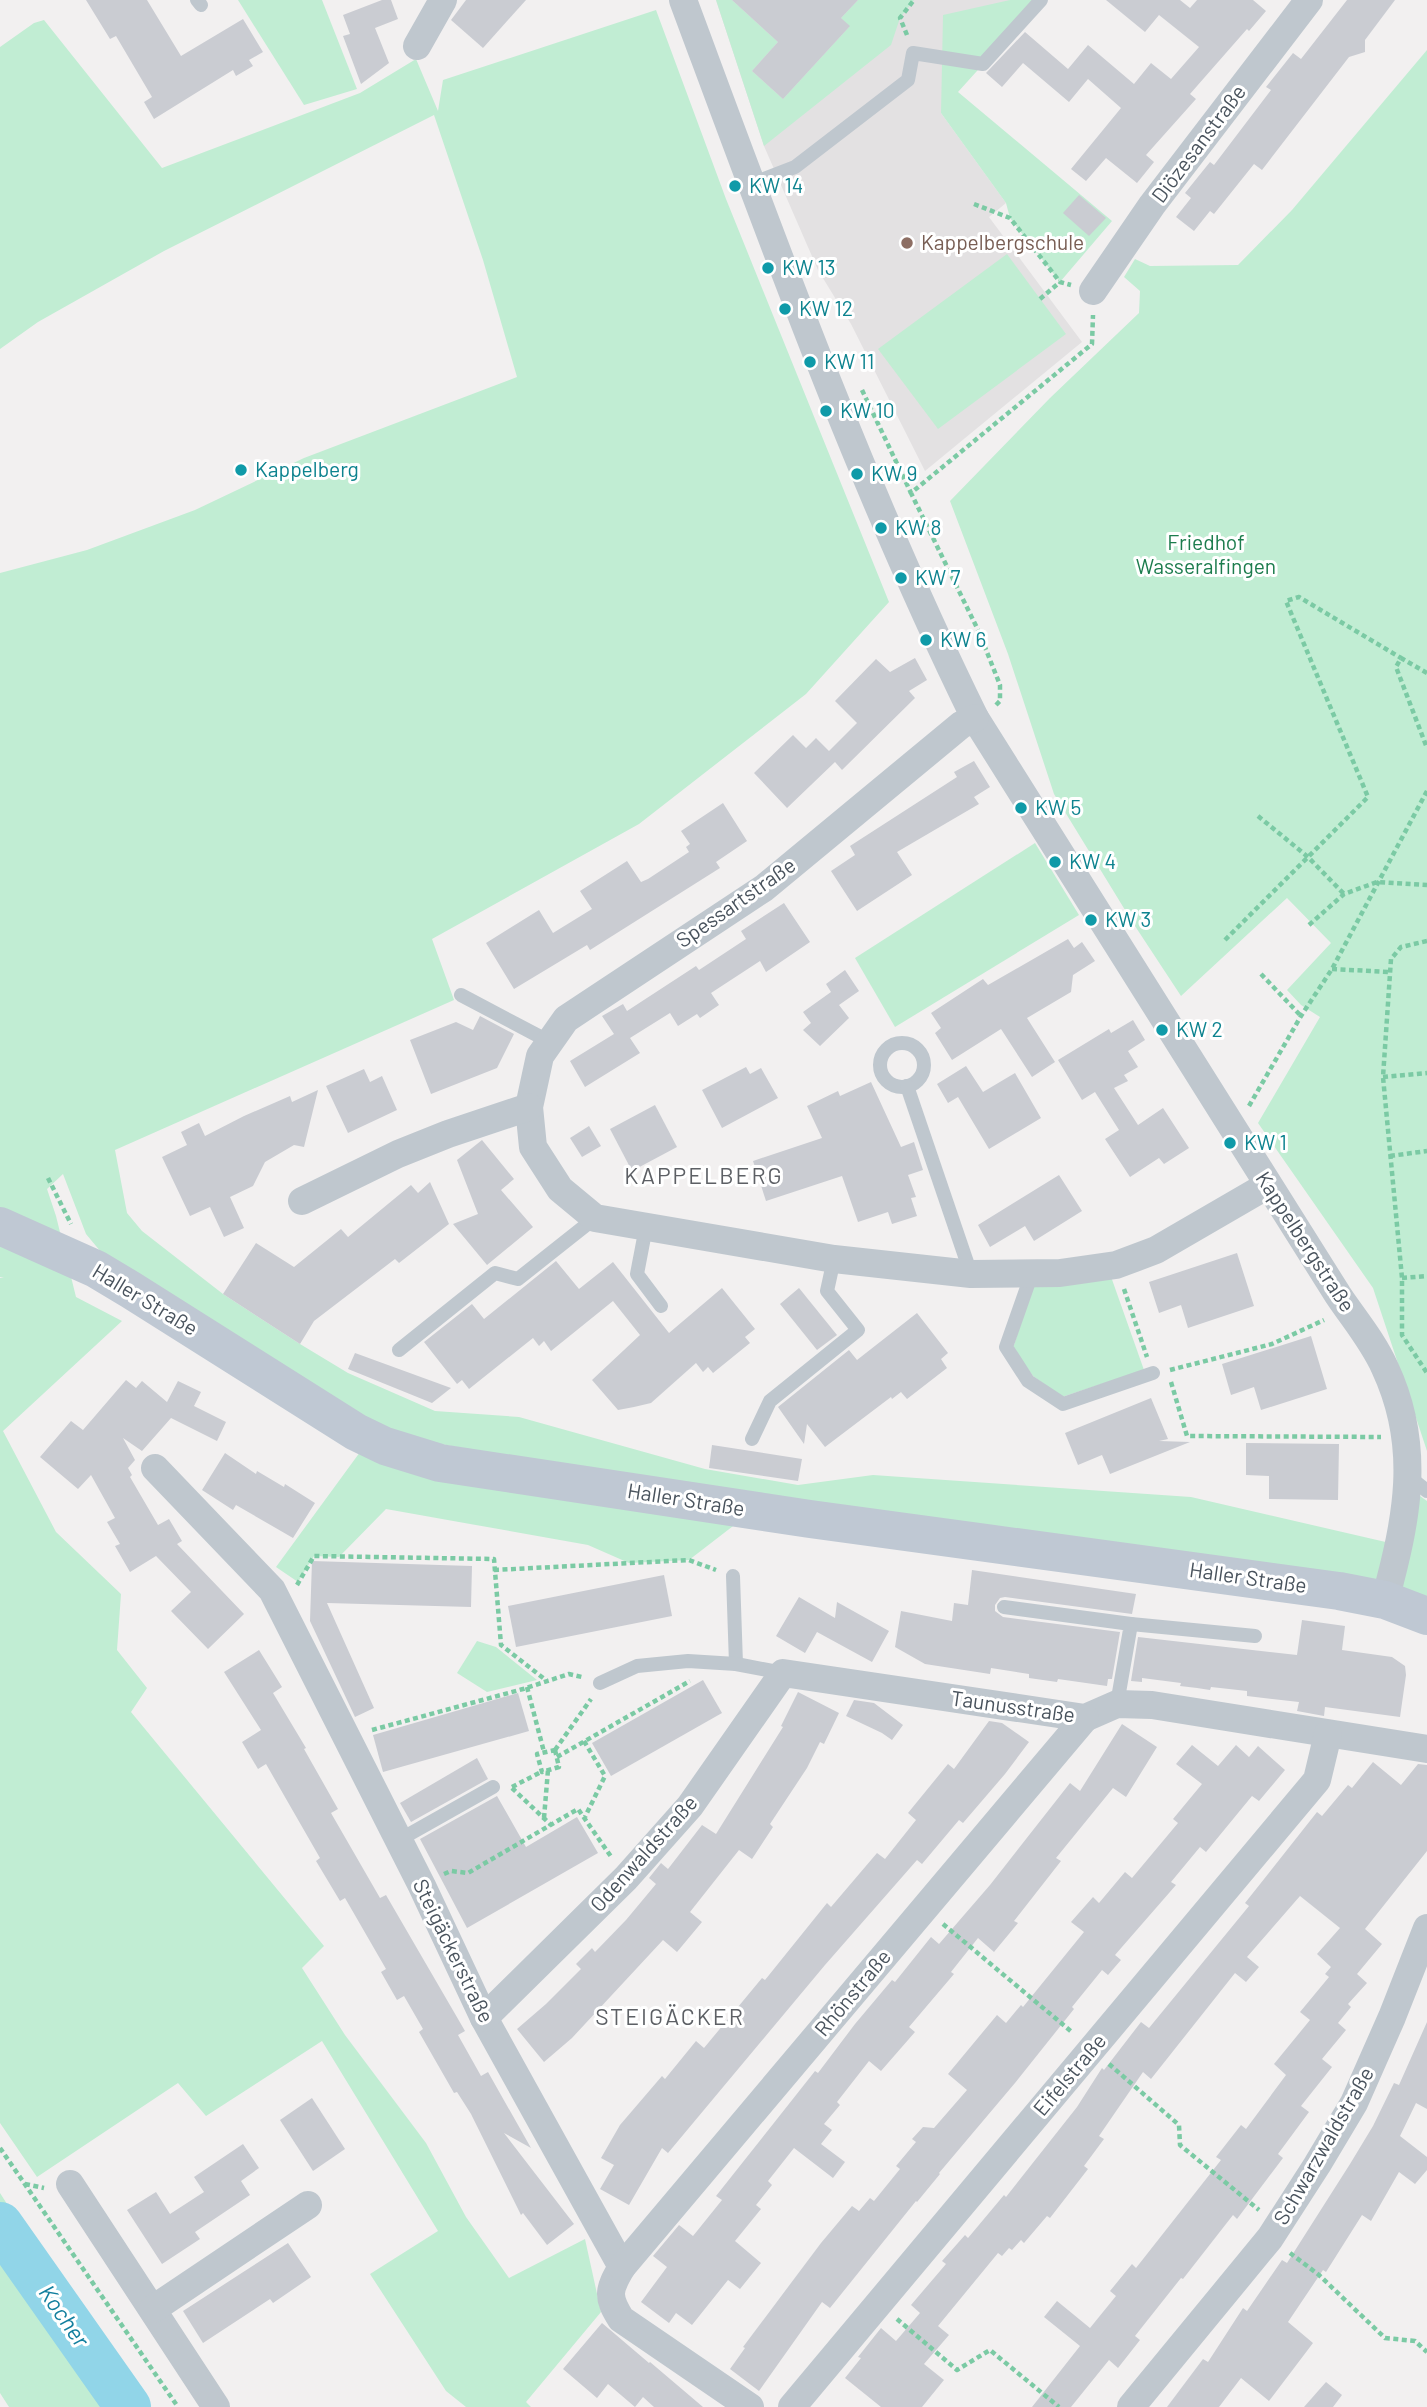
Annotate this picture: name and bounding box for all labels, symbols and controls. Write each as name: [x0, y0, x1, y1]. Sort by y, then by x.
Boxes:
street label: Diözesanstraße: [1145, 79, 1250, 207]
place label: KW 14: [749, 172, 803, 197]
marker: KW 14: [727, 178, 743, 194]
place label: Kappelbergschule: [921, 229, 1084, 254]
marker: Kappelbergschule: [899, 235, 915, 251]
place label: KW 13: [782, 254, 836, 279]
marker: KW 13: [760, 260, 776, 276]
place label: KW 12: [799, 295, 853, 320]
marker: KW 12: [777, 301, 793, 317]
place label: KW 11: [824, 348, 874, 373]
marker: KW 11: [802, 354, 818, 370]
place label: KW 10: [840, 397, 895, 422]
marker: KW 10: [818, 403, 834, 419]
place label: Kappelberg: [255, 456, 359, 481]
place label: KW 9: [871, 460, 917, 485]
marker: Kappelberg: [233, 462, 249, 478]
marker: KW 9: [849, 466, 865, 482]
place label: KW 8: [895, 514, 941, 539]
marker: KW 8: [873, 520, 889, 536]
park label: Friedhof Wasseralfingen: [1136, 529, 1276, 578]
place label: KW 7: [915, 564, 960, 589]
marker: KW 7: [893, 570, 909, 586]
place label: KW 6: [940, 626, 986, 651]
marker: KW 6: [918, 632, 934, 648]
place label: KW 5: [1035, 794, 1081, 819]
marker: KW 5: [1013, 800, 1029, 816]
place label: KW 4: [1069, 848, 1116, 873]
street label: Spessartstraße: [671, 851, 800, 952]
marker: KW 4: [1047, 854, 1063, 870]
place label: KW 3: [1105, 906, 1151, 931]
marker: KW 3: [1083, 912, 1099, 928]
place label: KW 2: [1176, 1016, 1223, 1041]
marker: KW 2: [1154, 1022, 1170, 1038]
place label: KW 1: [1244, 1129, 1287, 1154]
marker: KW 1: [1222, 1135, 1238, 1151]
district label: KAPPELBERG: [624, 1161, 784, 1189]
street label: Kappelbergstraße: [1251, 1166, 1361, 1316]
street label: Haller Straße: [89, 1258, 203, 1340]
street label: Haller Straße: [626, 1477, 747, 1520]
street label: Haller Straße: [1188, 1556, 1309, 1597]
street label: Taunusstraße: [950, 1684, 1077, 1727]
street label: Odenwaldstraße: [584, 1790, 702, 1916]
street label: Steigäckerstraße: [409, 1874, 500, 2026]
street label: Rhönstraße: [808, 1944, 895, 2040]
district label: STEIGÄCKER: [595, 2002, 745, 2030]
street label: Eifelstraße: [1027, 2028, 1110, 2120]
street label: Schwarzwaldstraße: [1267, 2062, 1378, 2229]
water label: Kocher: [34, 2279, 97, 2352]

